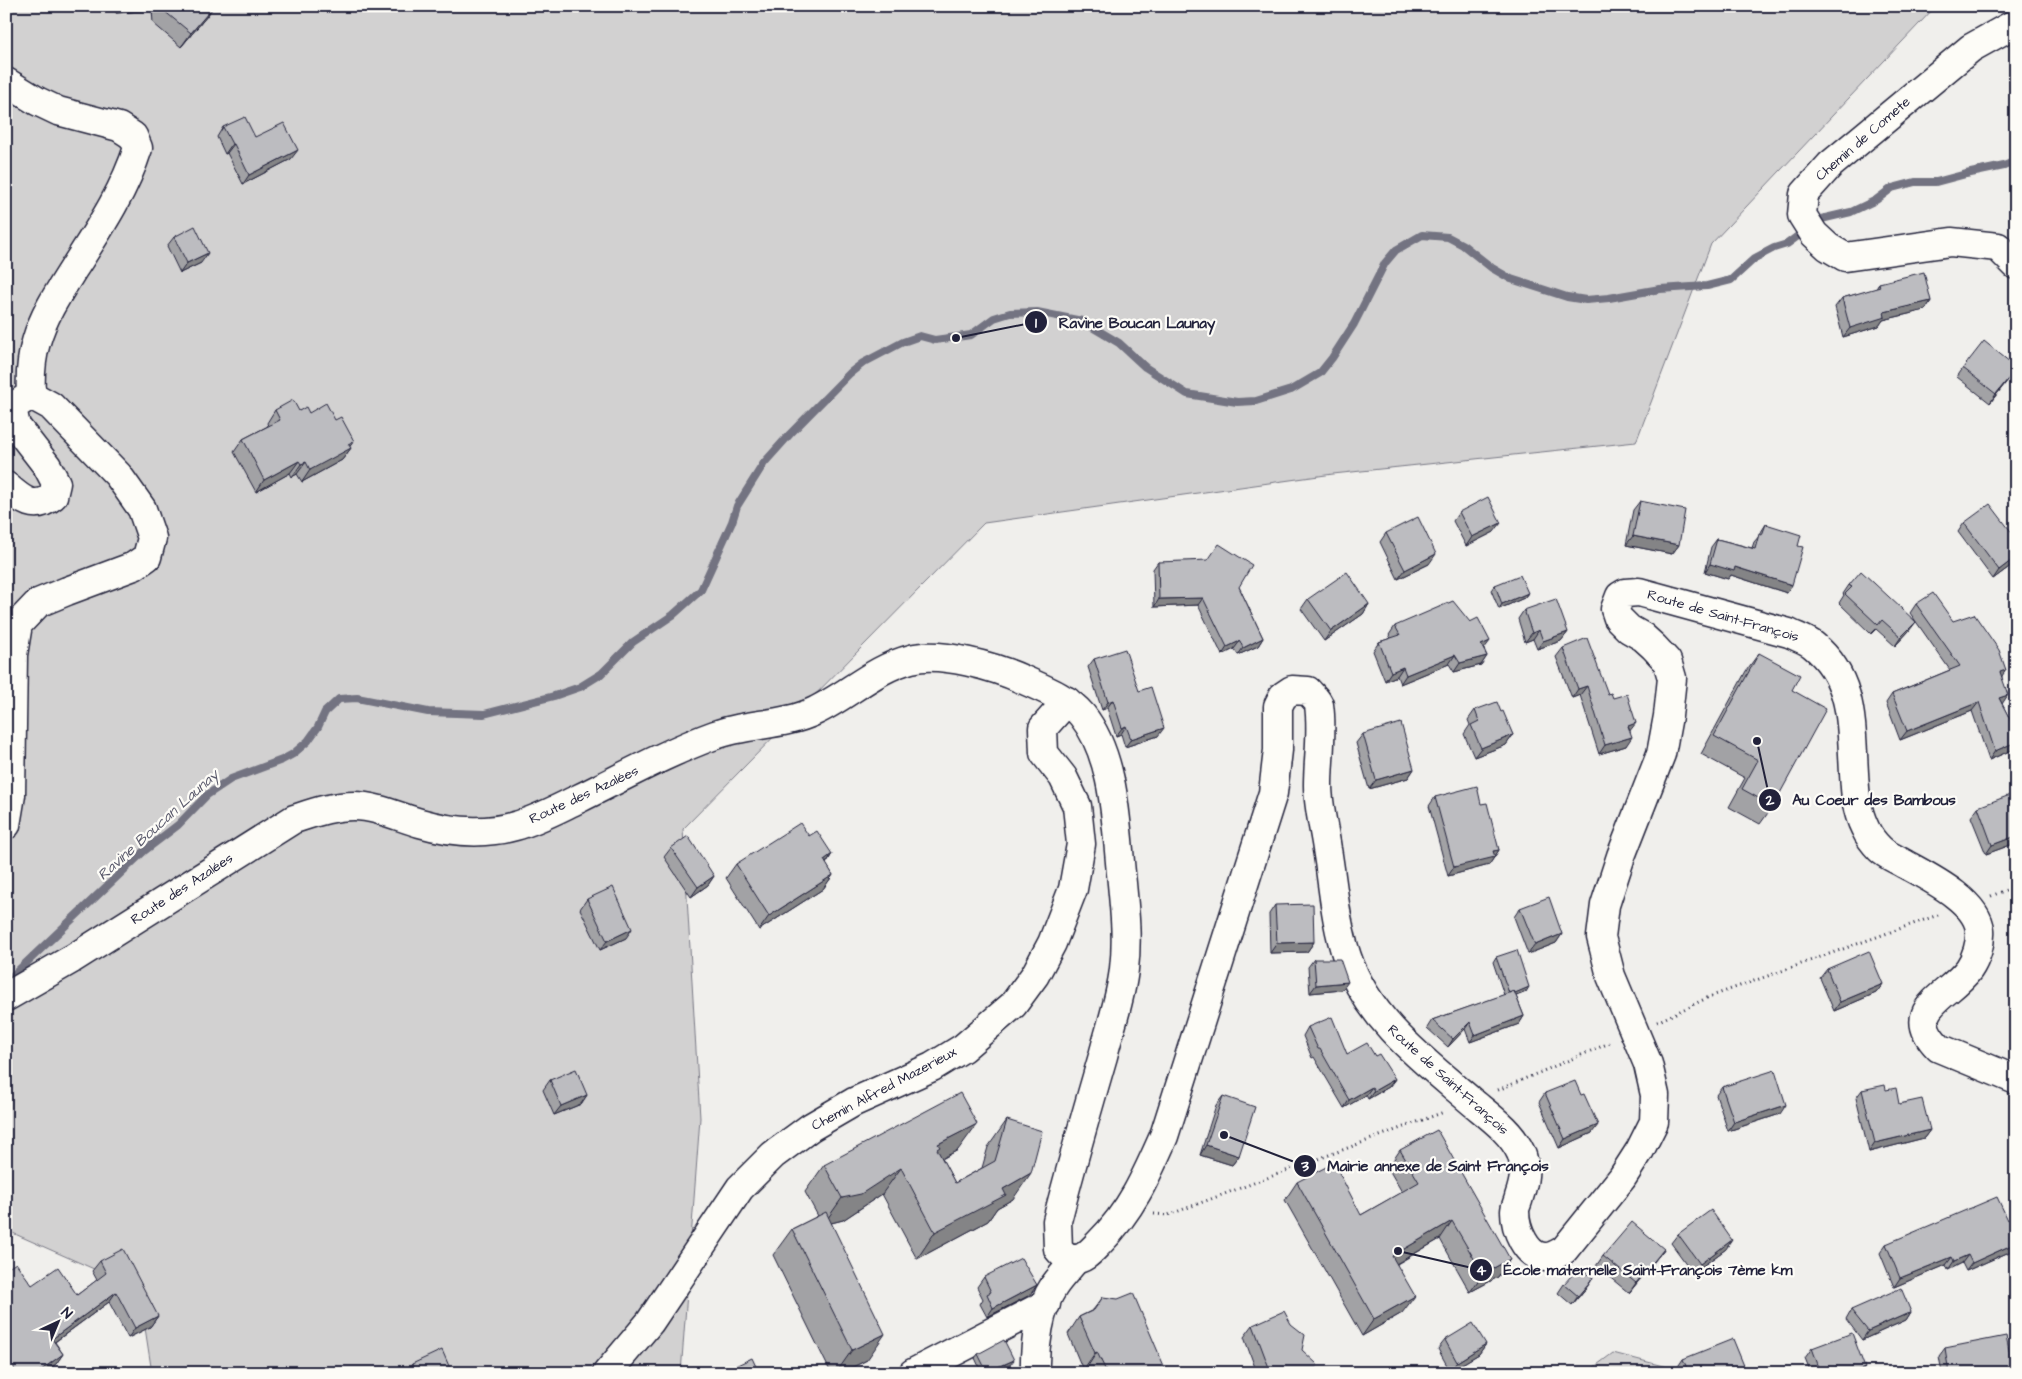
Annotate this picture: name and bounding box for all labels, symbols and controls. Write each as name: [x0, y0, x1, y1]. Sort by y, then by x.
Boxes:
street label: Chemin de Comete: [1811, 92, 1915, 186]
callout: Ravine Boucan Launay: [1024, 307, 1225, 337]
text: 1: [1035, 313, 1037, 334]
text: Ravine Boucan Launay: [1059, 313, 1216, 335]
street label: Route de Saint-François: [1645, 585, 1801, 647]
street label: Route des Azalées: [526, 761, 642, 829]
water label: Ravine Boucan Launay: [93, 764, 225, 886]
callout: Au Coeur des Bambous: [1757, 785, 1966, 815]
text: 2: [1765, 790, 1775, 811]
text: Au Coeur des Bambous: [1792, 790, 1956, 811]
street label: Route des Azalées: [127, 848, 237, 930]
street label: Route de Saint-François: [1383, 1020, 1513, 1140]
street label: Chemin Alfred Mazerieux: [808, 1042, 961, 1136]
callout: Mairie annexe de Saint François: [1292, 1151, 1559, 1181]
text: 3: [1300, 1156, 1309, 1177]
text: Mairie annexe de Saint François: [1327, 1156, 1549, 1177]
callout: École maternelle Saint-François 7ème km: [1468, 1255, 1802, 1285]
text: 4: [1476, 1260, 1487, 1281]
text: École maternelle Saint-François 7ème km: [1504, 1260, 1793, 1281]
north arrow: [32, 1296, 82, 1346]
text: N: [56, 1303, 77, 1324]

